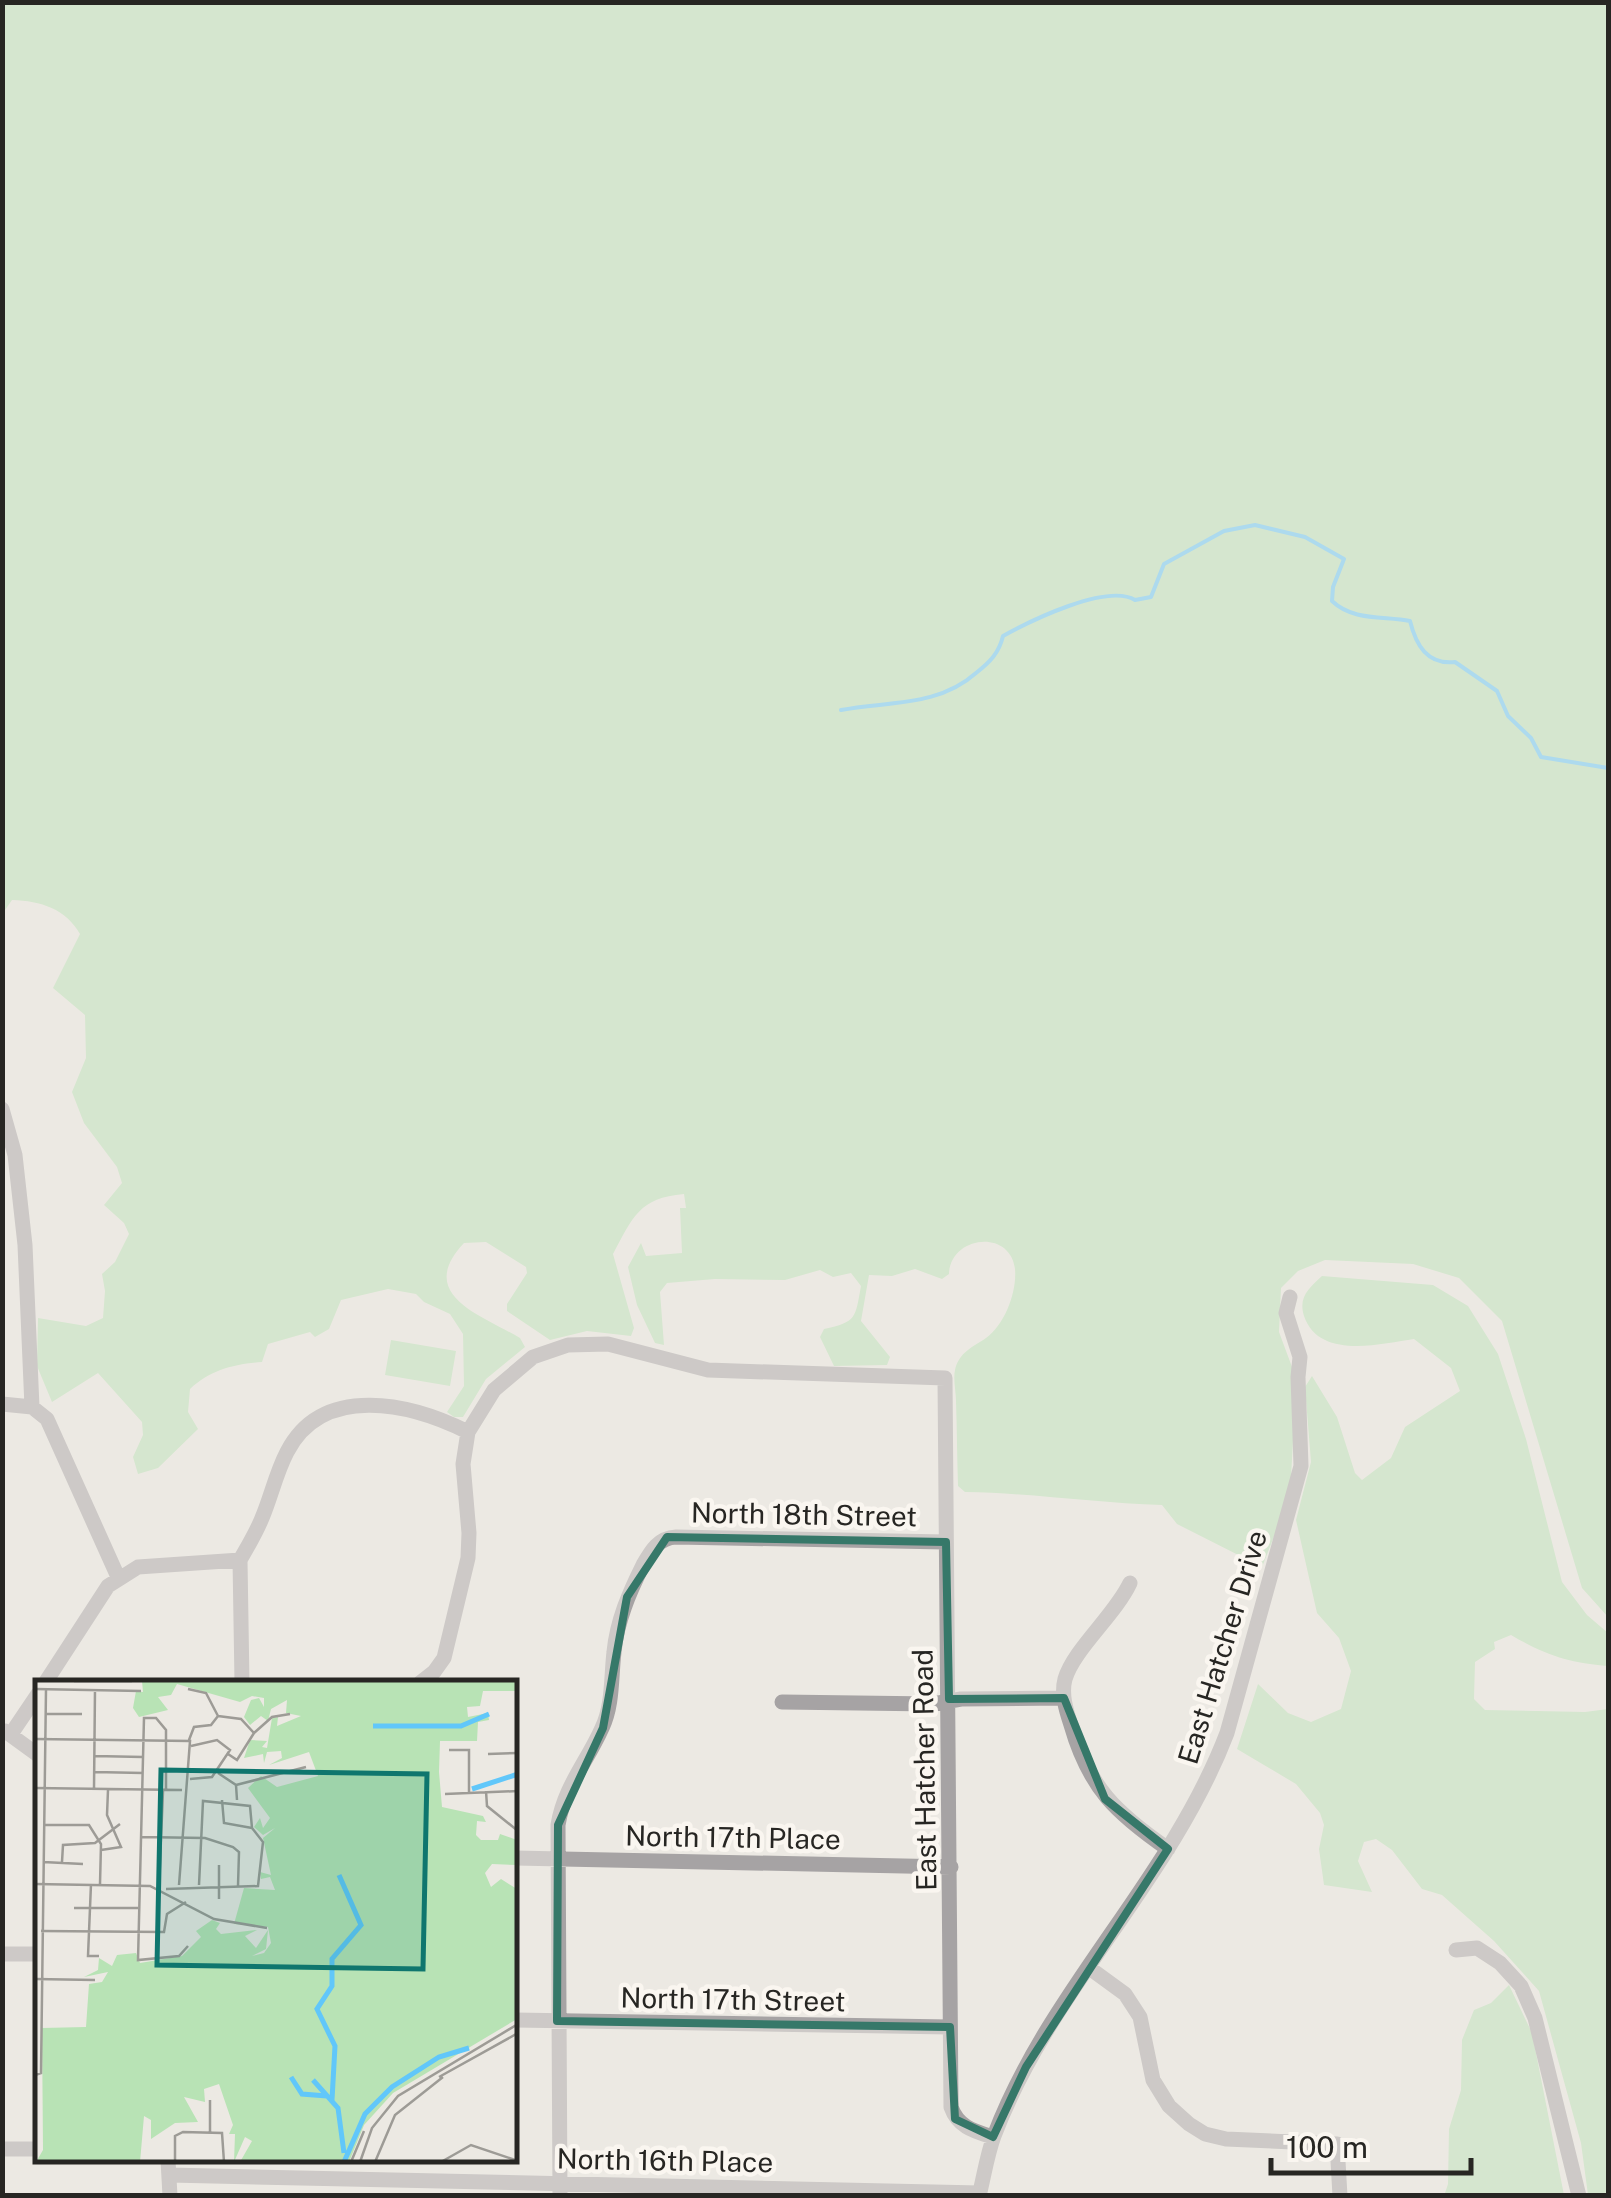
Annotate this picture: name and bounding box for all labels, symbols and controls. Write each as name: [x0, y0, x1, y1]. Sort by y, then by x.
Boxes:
street label: North 18th Street: [691, 1496, 917, 1532]
street label: East Hatcher Drive: [1171, 1526, 1273, 1768]
street label: East Hatcher Road: [905, 1649, 943, 1891]
inset map: [35, 1680, 518, 2163]
street label: North 17th Place: [625, 1819, 841, 1855]
street label: North 17th Street: [620, 1981, 846, 2017]
scale bar: [1271, 2113, 1471, 2175]
text: 100 m: [1286, 2129, 1368, 2165]
street label: North 16th Place: [557, 2142, 773, 2178]

